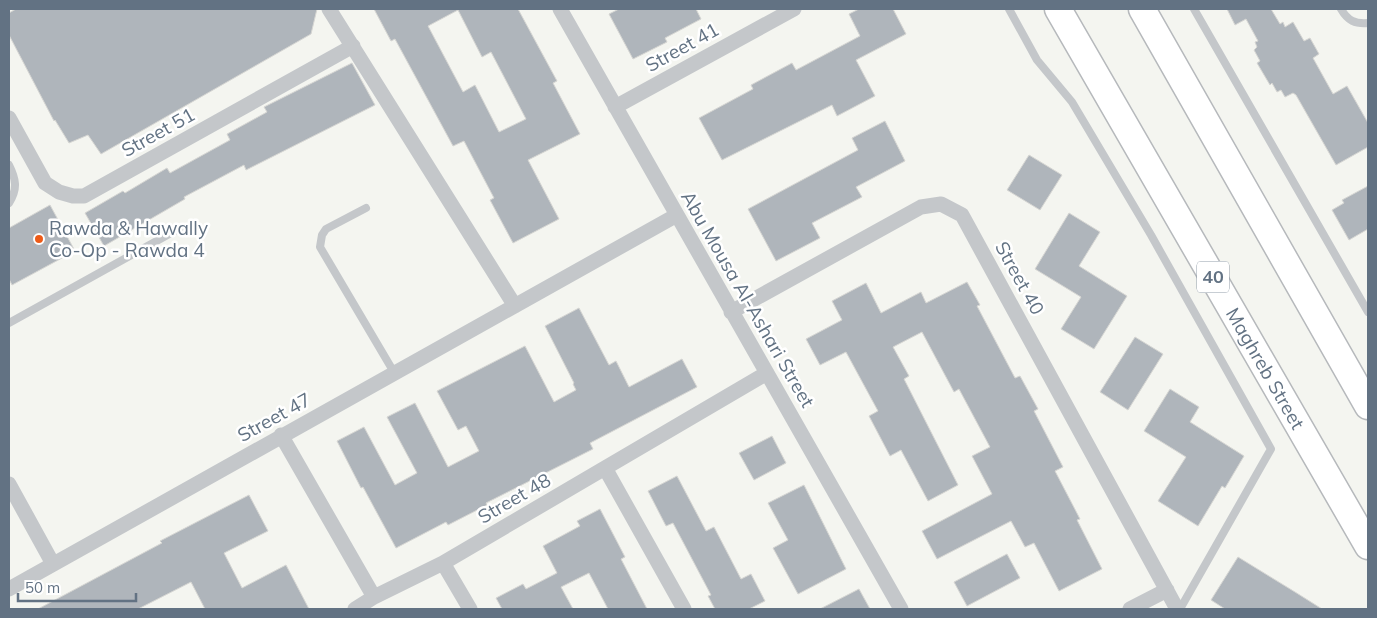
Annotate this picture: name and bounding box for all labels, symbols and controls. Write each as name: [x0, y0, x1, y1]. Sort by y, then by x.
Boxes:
street label: Street 41: [641, 17, 723, 77]
street label: Street 51: [117, 102, 199, 162]
street label: Abu Mousa Al-Ashari Street: [676, 186, 820, 412]
place label: Rawda & Hawally Co-Op - Rawda 4: [49, 216, 208, 262]
marker: Rawda & Hawally Co-Op - Rawda 4: [33, 233, 45, 245]
street label: Street 40: [990, 237, 1050, 319]
road number: 40: [1197, 262, 1229, 292]
street label: Maghreb Street: [1221, 303, 1310, 434]
street label: Street 47: [233, 387, 315, 447]
street label: Street 48: [473, 468, 555, 528]
scale bar: [18, 570, 135, 602]
text: 50 m: [25, 578, 60, 597]

